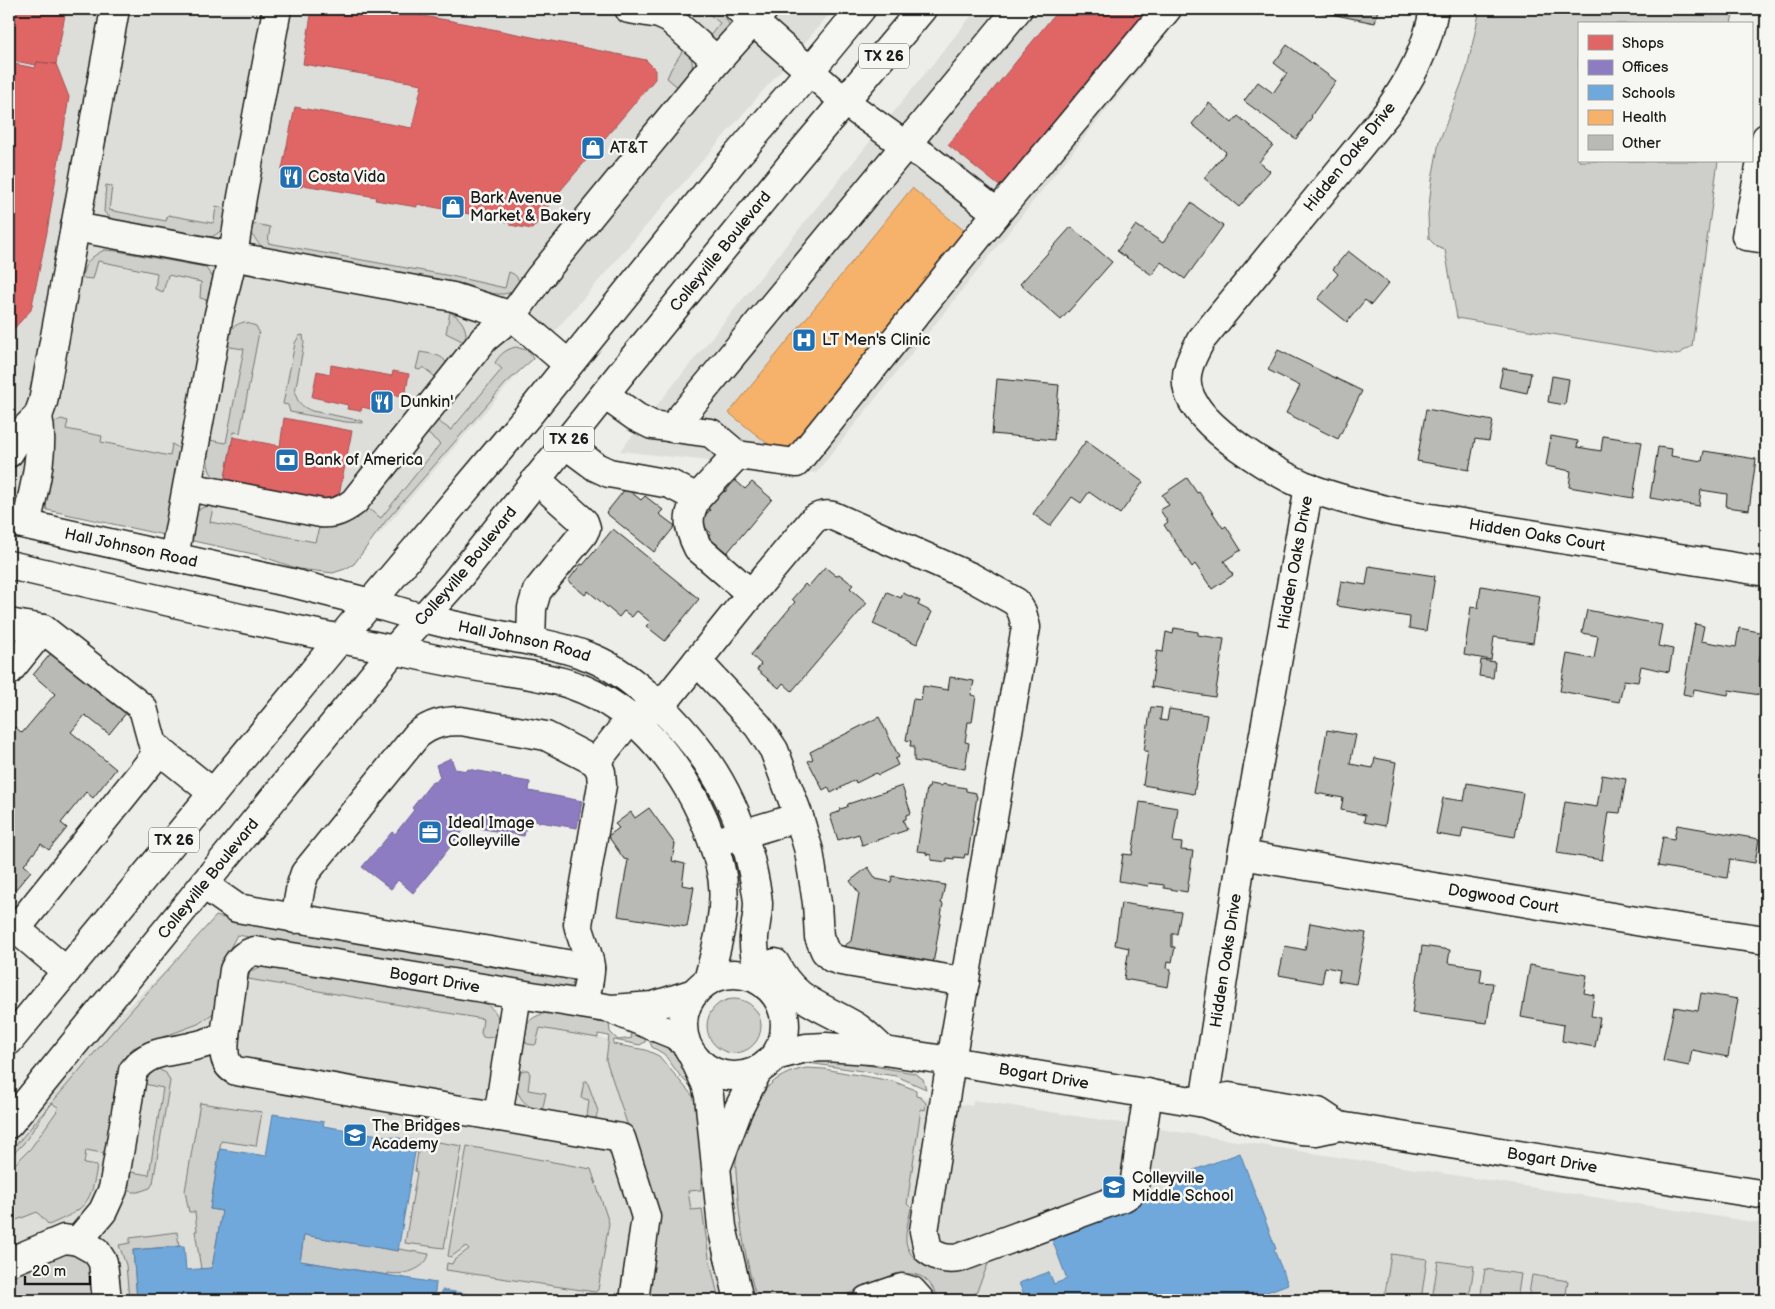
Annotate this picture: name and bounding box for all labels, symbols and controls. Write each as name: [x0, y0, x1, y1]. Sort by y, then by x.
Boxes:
legend: [1578, 22, 1752, 162]
text: Shops: [1622, 34, 1665, 53]
road number: TX 26: [859, 44, 909, 68]
text: Offices: [1622, 58, 1669, 77]
text: Schools: [1622, 84, 1676, 103]
street label: Hidden Oaks Drive: [1300, 98, 1400, 216]
text: Health: [1622, 108, 1667, 127]
text: Other: [1622, 134, 1661, 153]
shop icon: AT&T: [580, 135, 606, 161]
place label: AT&T: [610, 139, 648, 158]
restaurant icon: Costa Vida: [278, 164, 304, 190]
place label: Costa Vida: [308, 168, 386, 187]
street label: Colleyville Boulevard: [666, 187, 775, 315]
place label: Bark Avenue Market & Bakery: [470, 189, 592, 226]
shop icon: Bark Avenue Market & Bakery: [440, 194, 466, 220]
hospital icon: LT Men's Clinic: [791, 327, 817, 353]
place label: LT Men's Clinic: [822, 331, 931, 350]
restaurant icon: Dunkin': [369, 389, 395, 415]
place label: Dunkin': [400, 393, 453, 412]
road number: TX 26: [544, 426, 594, 452]
bank icon: Bank of America: [274, 447, 300, 473]
place label: Bank of America: [304, 451, 423, 470]
street label: Hidden Oaks Drive: [1274, 494, 1317, 631]
street label: Colleyville Boulevard: [411, 503, 521, 630]
street label: Hidden Oaks Court: [1468, 515, 1607, 555]
street label: Hall Johnson Road: [63, 524, 199, 572]
street label: Hall Johnson Road: [456, 617, 593, 666]
place label: Ideal Image Colleyville: [448, 814, 535, 851]
street label: Colleyville Boulevard: [154, 815, 263, 943]
office icon: Ideal Image Colleyville: [417, 819, 443, 845]
road number: TX 26: [149, 828, 199, 852]
street label: Dogwood Court: [1446, 880, 1560, 917]
street label: Hidden Oaks Drive: [1206, 892, 1246, 1029]
street label: Bogart Drive: [388, 963, 482, 997]
street label: Bogart Drive: [997, 1060, 1091, 1093]
place label: The Bridges Academy: [372, 1117, 460, 1154]
school or university icon: The Bridges Academy: [342, 1122, 368, 1148]
street label: Bogart Drive: [1506, 1144, 1599, 1177]
place label: Colleyville Middle School: [1132, 1169, 1234, 1206]
school or university icon: Colleyville Middle School: [1101, 1174, 1127, 1200]
scale bar: [25, 1254, 90, 1286]
text: 20 m: [32, 1262, 66, 1281]

